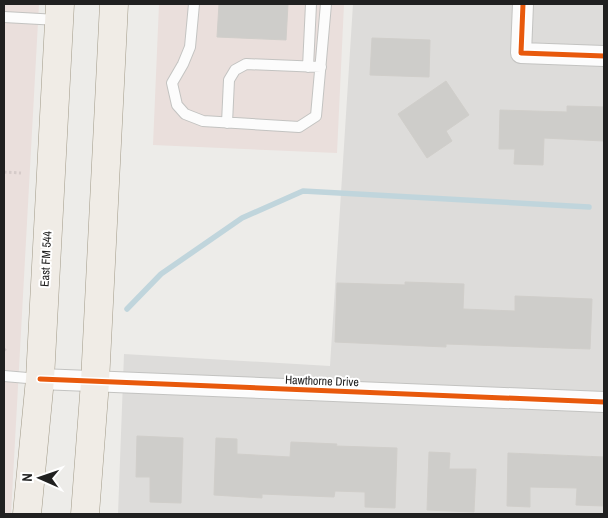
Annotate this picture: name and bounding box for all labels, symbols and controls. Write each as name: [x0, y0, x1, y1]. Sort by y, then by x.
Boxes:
street label: East FM 544: [37, 230, 55, 287]
street label: Hawthorne Drive: [285, 372, 359, 390]
north arrow: [15, 453, 65, 503]
text: N: [18, 473, 36, 482]

